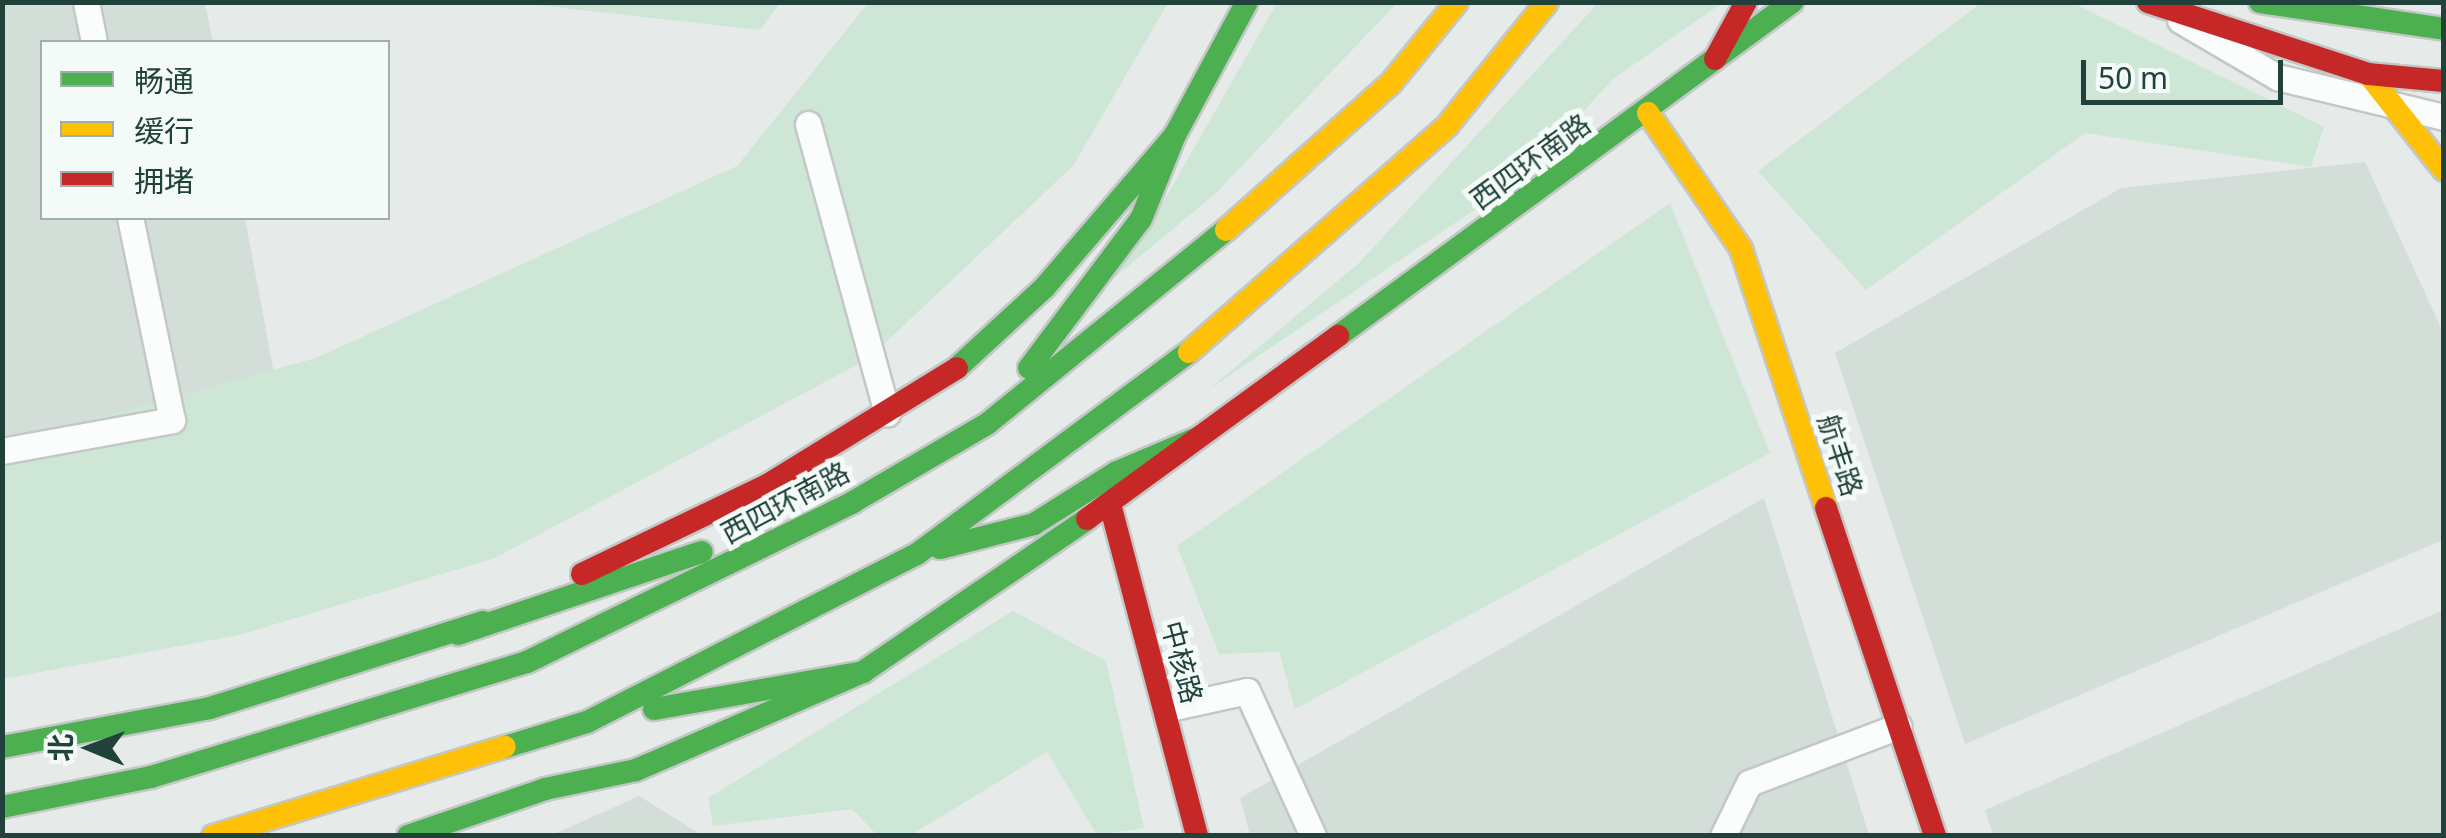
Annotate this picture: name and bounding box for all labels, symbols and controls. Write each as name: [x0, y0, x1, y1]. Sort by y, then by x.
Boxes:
legend: [40, 40, 390, 220]
scale bar: [2086, 40, 2288, 102]
text: 50 m: [2098, 57, 2168, 98]
text: 畅通: [134, 60, 194, 101]
street label: 西四环南路: [1463, 106, 1597, 216]
text: 缓行: [134, 110, 194, 151]
text: 拥堵: [134, 160, 194, 201]
street label: 航丰路: [1812, 410, 1870, 500]
street label: 西四环南路: [715, 454, 855, 550]
street label: 中核路: [1156, 617, 1210, 707]
north arrow: [40, 698, 140, 798]
text: 北: [41, 733, 79, 762]

